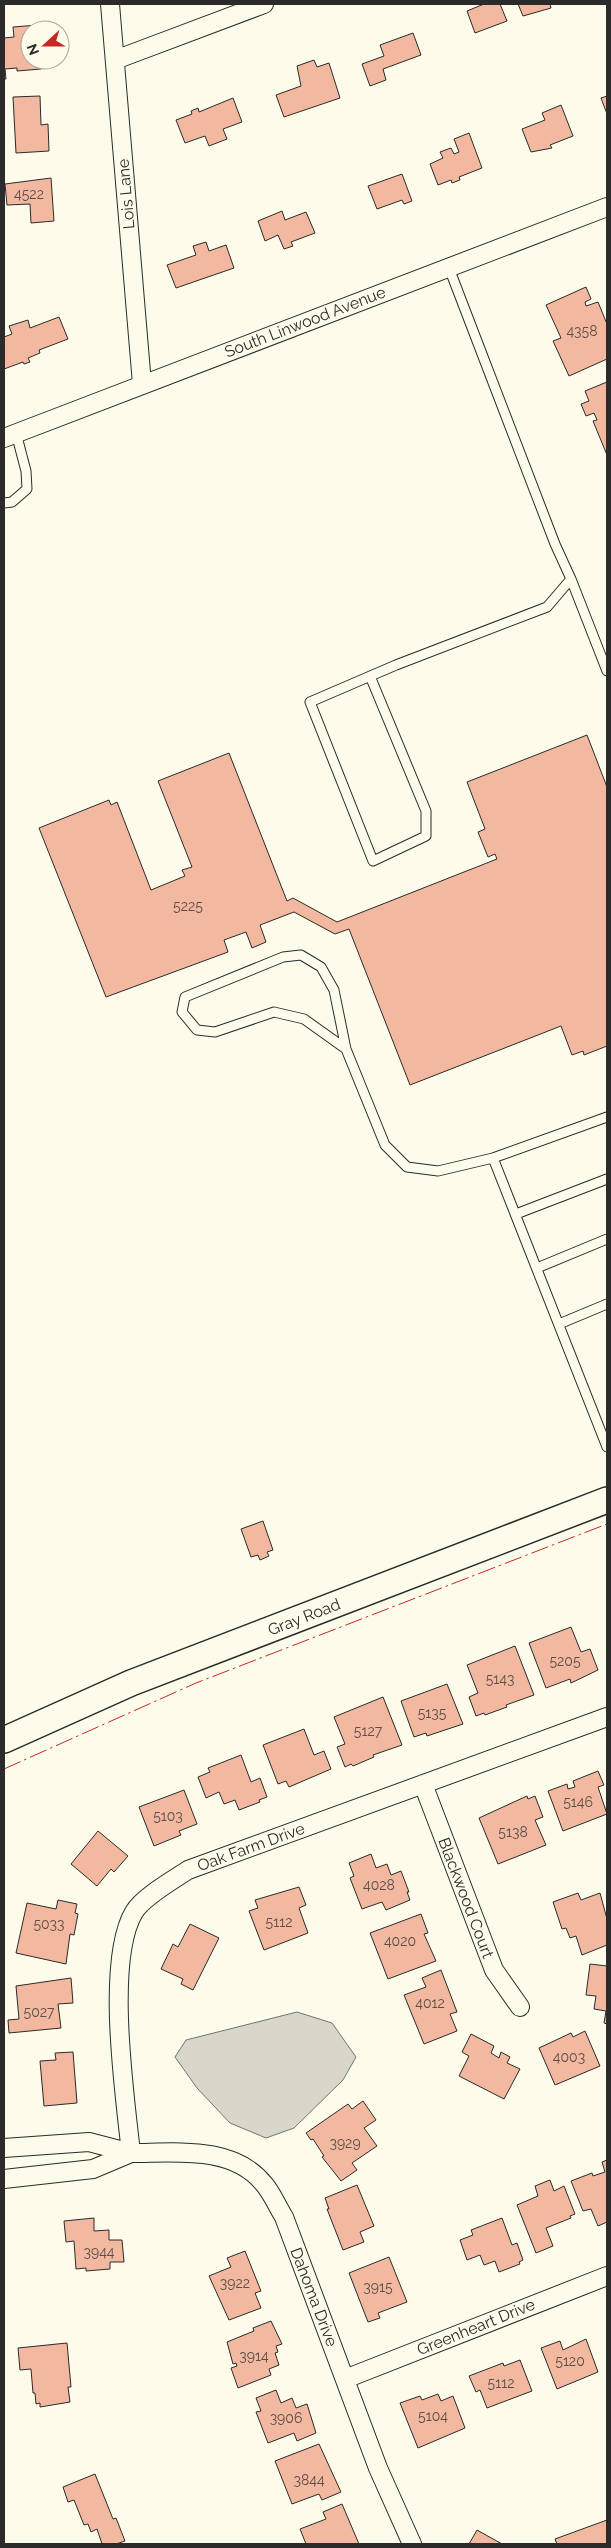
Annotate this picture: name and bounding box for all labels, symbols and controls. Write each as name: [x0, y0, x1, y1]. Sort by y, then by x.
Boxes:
north arrow: [20, 20, 70, 70]
text: N: [23, 42, 42, 58]
street label: Lois Lane: [113, 158, 139, 230]
house number: 4522: [14, 186, 44, 202]
street label: South Linwood Avenue: [222, 283, 388, 361]
house number: 4358: [566, 323, 598, 339]
house number: 5225: [173, 898, 203, 914]
street label: Gray Road: [265, 1594, 343, 1640]
house number: 5205: [549, 1653, 581, 1669]
house number: 5143: [486, 1671, 514, 1687]
house number: 5135: [418, 1705, 447, 1721]
house number: 5127: [354, 1723, 383, 1739]
house number: 5146: [563, 1794, 593, 1810]
house number: 5103: [153, 1808, 183, 1824]
street label: Oak Farm Drive: [195, 1819, 307, 1875]
house number: 5138: [498, 1824, 528, 1840]
street label: Blackwood Court: [434, 1835, 498, 1962]
house number: 4028: [363, 1877, 395, 1893]
house number: 5112: [266, 1914, 292, 1930]
house number: 5033: [33, 1916, 65, 1932]
house number: 4020: [384, 1933, 416, 1949]
house number: 4012: [415, 1995, 445, 2011]
house number: 5027: [24, 2004, 55, 2020]
house number: 4003: [553, 2049, 585, 2065]
house number: 3929: [329, 2135, 361, 2151]
house number: 3944: [84, 2244, 115, 2260]
street label: Dahoma Drive: [286, 2245, 342, 2349]
house number: 3922: [220, 2275, 250, 2291]
house number: 3915: [363, 2279, 393, 2295]
street label: Greenheart Drive: [414, 2295, 538, 2359]
house number: 3914: [239, 2348, 269, 2364]
house number: 5120: [555, 2353, 585, 2369]
house number: 5112: [488, 2375, 514, 2391]
house number: 5104: [418, 2408, 448, 2424]
house number: 3906: [270, 2410, 302, 2426]
house number: 3844: [293, 2472, 325, 2488]

